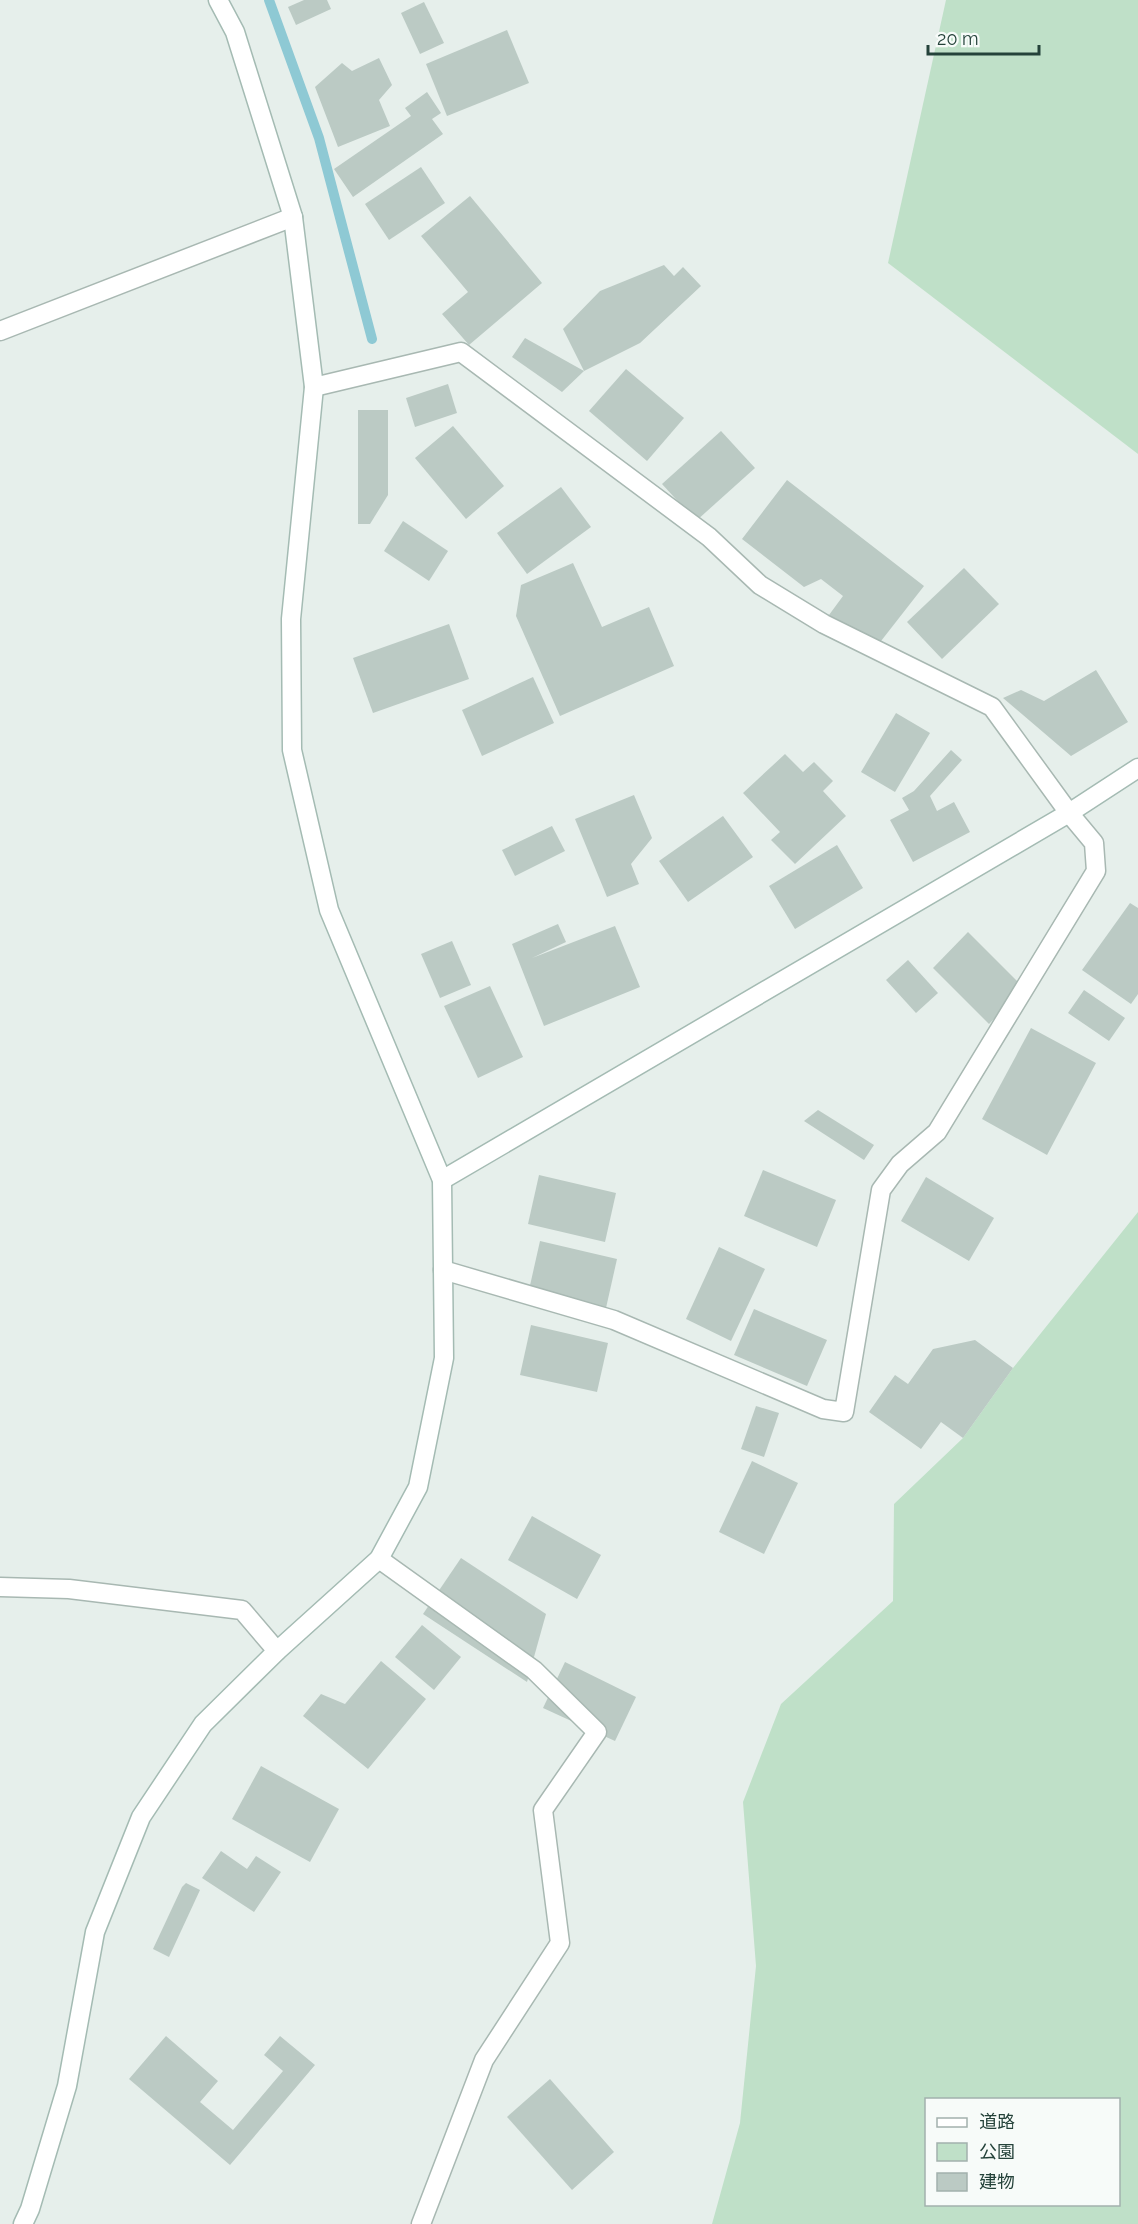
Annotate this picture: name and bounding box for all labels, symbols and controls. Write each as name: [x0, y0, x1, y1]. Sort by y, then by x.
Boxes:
scale bar: [928, 18, 1039, 56]
text: 20 m: [937, 28, 979, 49]
legend: [925, 2098, 1120, 2206]
text: 道路: [979, 2111, 1015, 2132]
text: 公園: [979, 2141, 1015, 2162]
text: 建物: [979, 2171, 1015, 2192]

